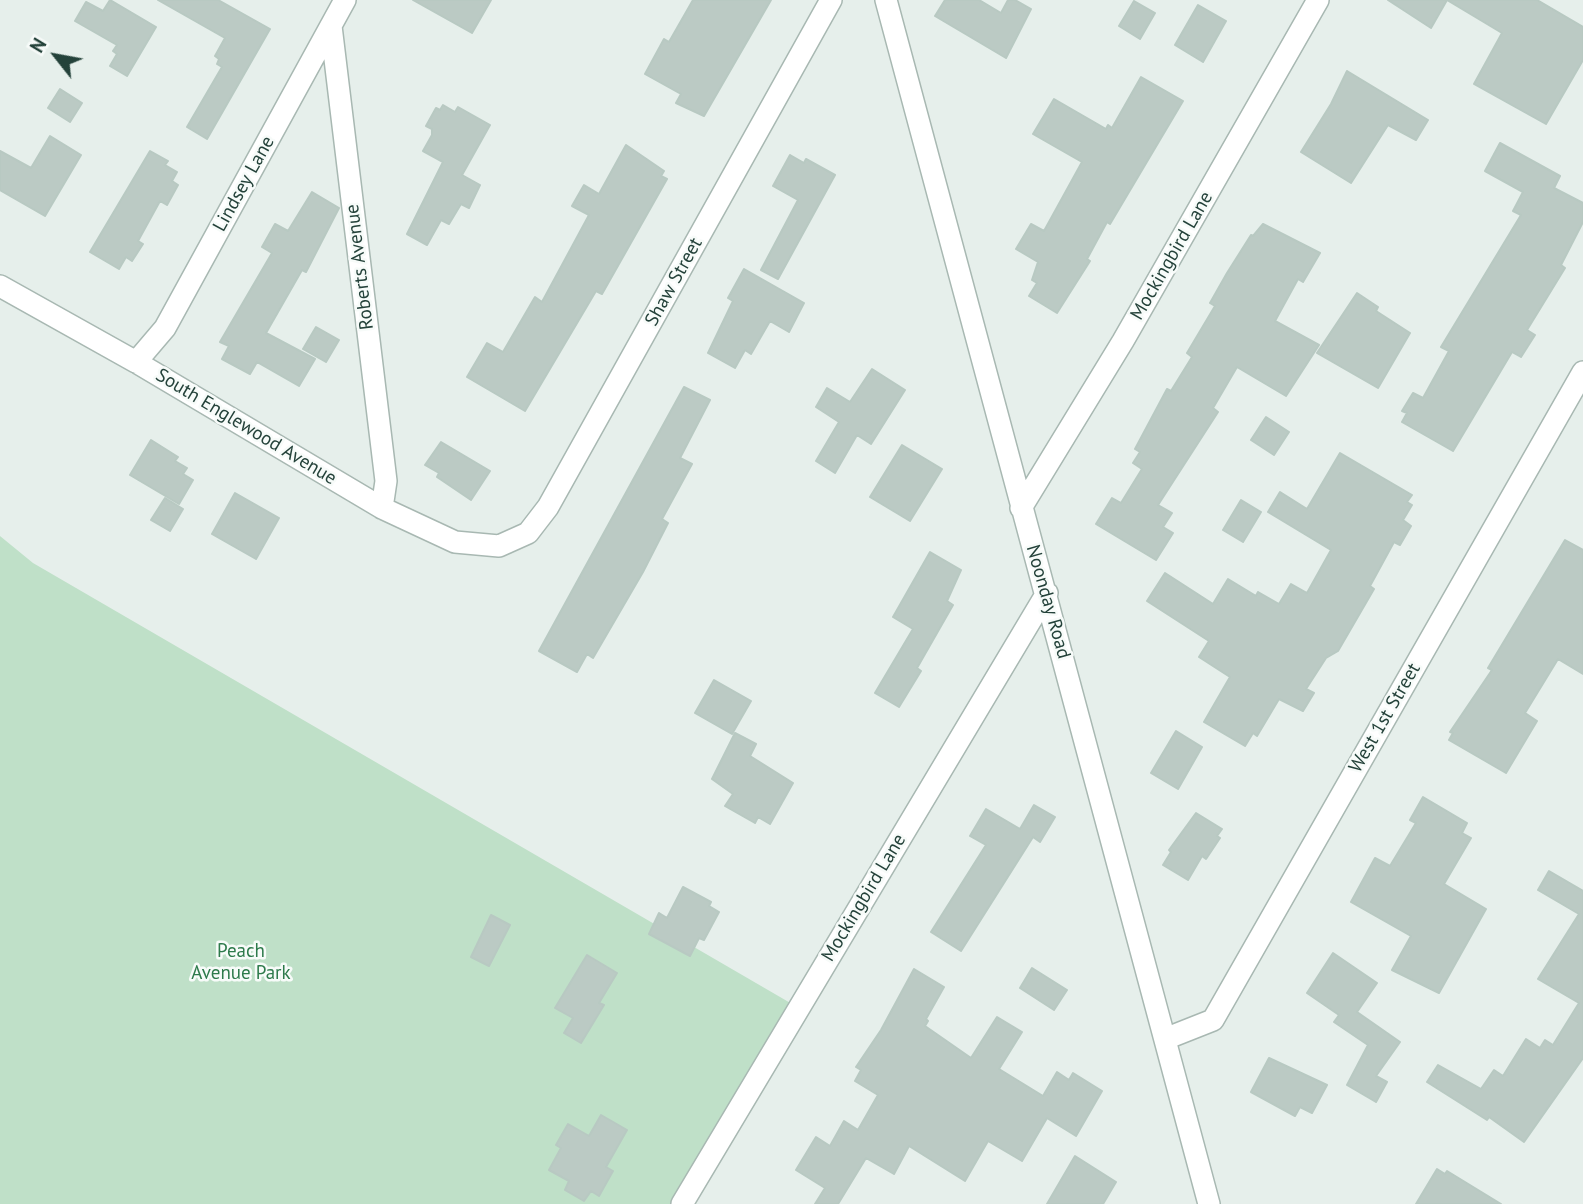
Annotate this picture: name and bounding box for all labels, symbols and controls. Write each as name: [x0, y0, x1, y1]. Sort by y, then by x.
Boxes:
north arrow: [21, 21, 91, 91]
text: N: [24, 34, 51, 57]
street label: Lindsey Lane: [208, 132, 280, 236]
street label: Mockingbird Lane: [1126, 188, 1218, 324]
street label: Roberts Avenue: [341, 203, 379, 331]
street label: Shaw Street: [640, 234, 708, 330]
street label: South Englewood Avenue: [151, 364, 341, 490]
street label: Noonday Road: [1021, 542, 1075, 662]
street label: West 1st Street: [1345, 659, 1425, 777]
street label: Mockingbird Lane: [817, 830, 911, 966]
park label: Peach Avenue Park: [191, 941, 291, 985]

